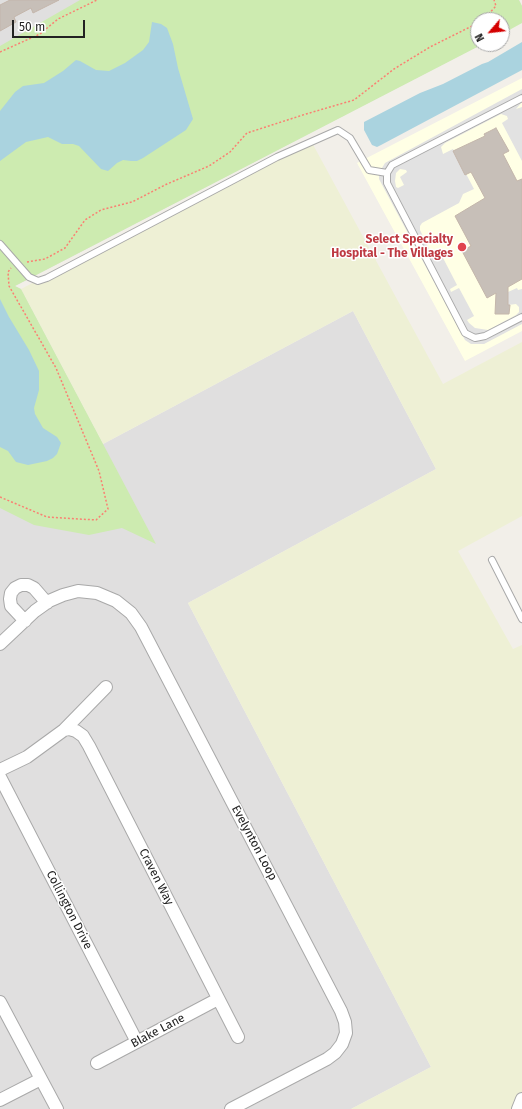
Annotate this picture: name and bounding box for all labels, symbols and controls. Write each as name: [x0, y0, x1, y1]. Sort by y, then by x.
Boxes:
scale bar: [14, 12, 87, 38]
north arrow: [470, 12, 510, 52]
text: 50 m: [19, 20, 45, 34]
text: N: [472, 31, 487, 44]
place label: Select Specialty Hospital - The Villages: [331, 233, 453, 261]
marker: Select Specialty Hospital - The Villages: [456, 241, 468, 253]
street label: Evelynton Loop: [228, 803, 280, 883]
street label: Craven Way: [136, 846, 176, 908]
street label: Collington Drive: [43, 868, 95, 952]
street label: Blake Lane: [129, 1011, 187, 1051]

